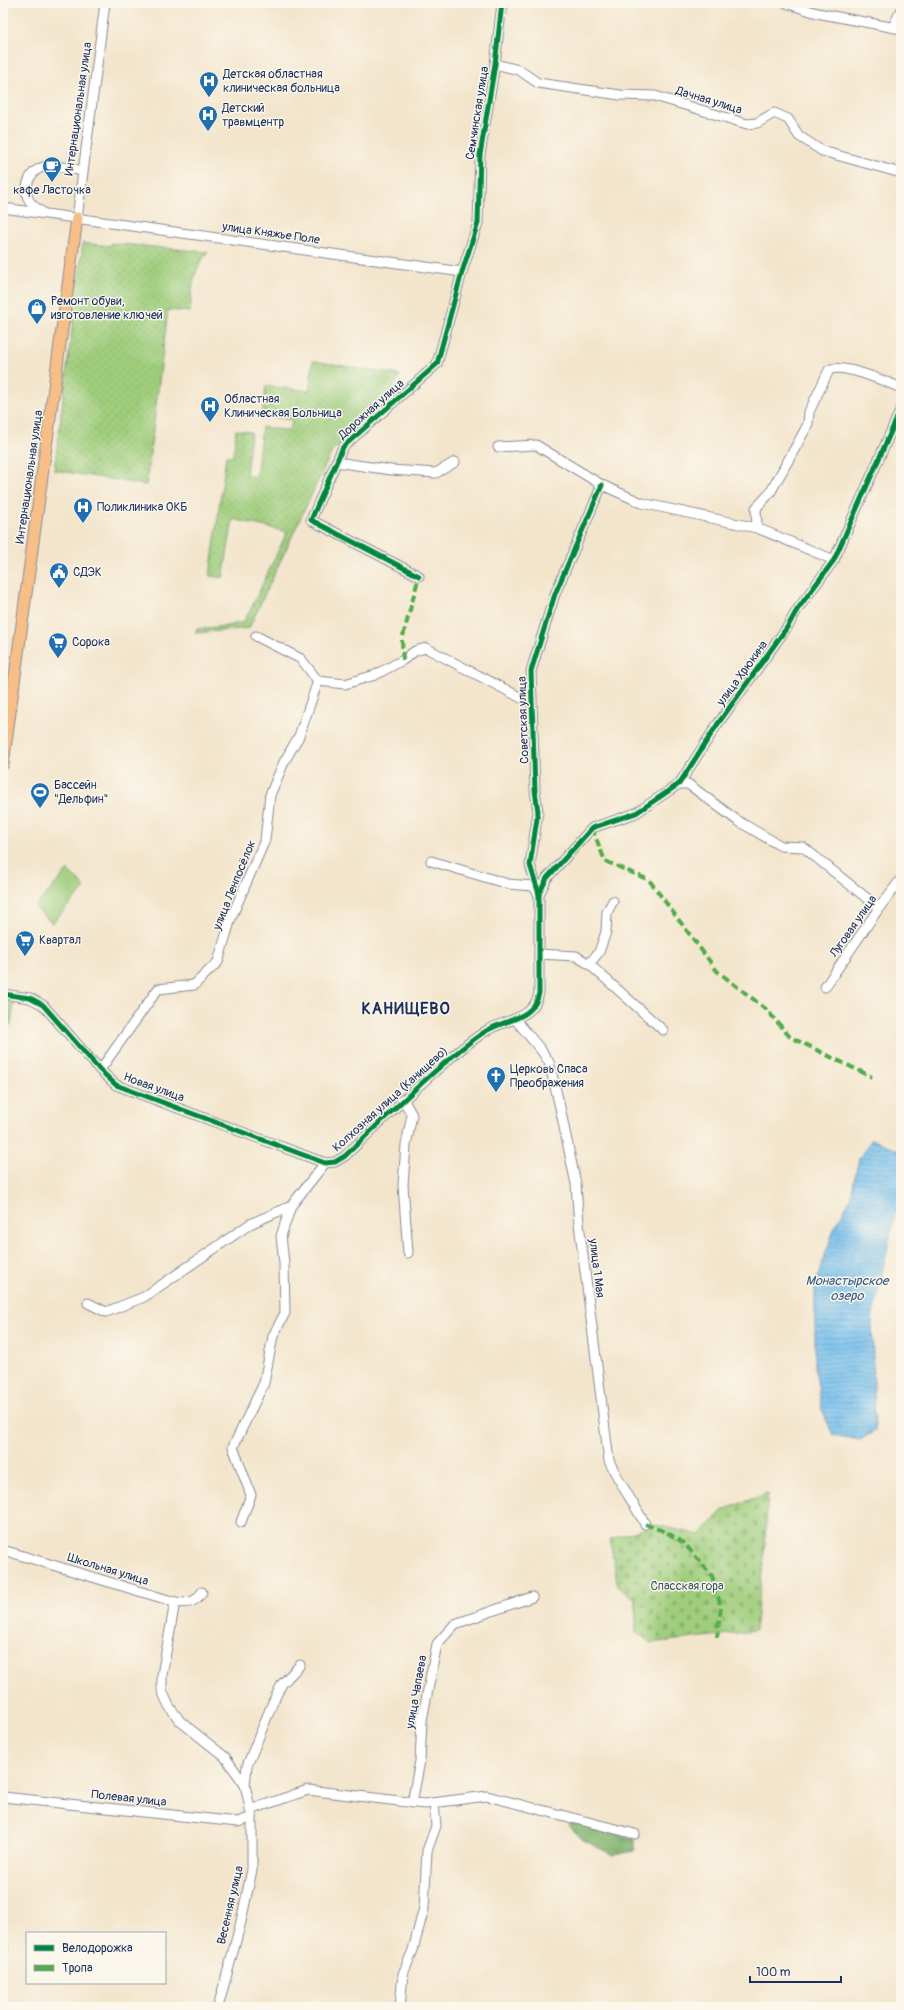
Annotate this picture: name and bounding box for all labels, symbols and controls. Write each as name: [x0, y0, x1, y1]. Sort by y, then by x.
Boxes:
street label: Интернациональная улица: [62, 41, 95, 177]
street label: Семчинская улица: [463, 65, 492, 161]
place label: Детская областная клиническая больница: [222, 67, 340, 96]
hospital icon: Детская областная клиническая больница: [198, 70, 220, 98]
street label: Дачная улица: [673, 83, 744, 118]
place label: Детский травмцентр: [221, 101, 285, 130]
hospital icon: Детский травмцентр: [197, 104, 219, 132]
cafe icon: кафе Ласточка: [41, 155, 63, 183]
place label: кафе Ласточка: [13, 183, 91, 198]
street label: улица Княжье Поле: [220, 219, 321, 248]
place label: Ремонт обуви, изготовление ключей: [51, 294, 163, 323]
shop icon: Ремонт обуви, изготовление ключей: [26, 297, 48, 325]
street label: Дорожная улица: [335, 376, 408, 443]
place label: Областная Клиническая Больница: [224, 392, 342, 421]
hospital icon: Областная Клиническая Больница: [199, 395, 221, 423]
street label: Интернациональная улица: [13, 409, 46, 545]
hospital icon: Поликлиника ОКБ: [72, 496, 94, 524]
place label: Поликлиника ОКБ: [97, 500, 188, 515]
public building icon: СДЭК: [48, 561, 70, 589]
place label: СДЭК: [73, 565, 102, 580]
supermarket icon: Сорока: [47, 631, 69, 659]
place label: Сорока: [72, 635, 110, 650]
street label: улица Хрюкина: [713, 637, 771, 710]
street label: Советская улица: [514, 675, 533, 764]
place label: Бассейн "Дельфин": [54, 778, 109, 807]
sports icon: Бассейн "Дельфин": [29, 781, 51, 809]
street label: улица Ленпосёлок: [209, 838, 259, 933]
street label: Луговая улица: [826, 892, 881, 961]
supermarket icon: Квартал: [14, 929, 36, 957]
place label: Квартал: [39, 933, 81, 948]
district label: КАНИЩЕВО: [361, 999, 451, 1019]
street label: Колхозная улица (Канищево): [330, 1044, 451, 1155]
place label: Церковь Спаса Преображения: [510, 1062, 588, 1091]
church icon: Церковь Спаса Преображения: [485, 1065, 507, 1093]
street label: Новая улица: [121, 1070, 187, 1106]
street label: улица 1 Мая: [585, 1237, 608, 1299]
water label: Монастырское озеро: [806, 1273, 890, 1304]
street label: Школьная улица: [66, 1550, 151, 1589]
park label: Спасская гора: [650, 1579, 724, 1594]
street label: улица Чапаева: [402, 1654, 430, 1731]
street label: Полевая улица: [91, 1787, 168, 1810]
street label: Весенняя улица: [214, 1864, 247, 1946]
legend: [26, 1932, 166, 1984]
text: Велодорожка: [62, 1941, 133, 1956]
scale bar: [750, 1958, 841, 1984]
text: Тропа: [62, 1961, 93, 1976]
text: 100 m: [756, 1965, 791, 1980]

